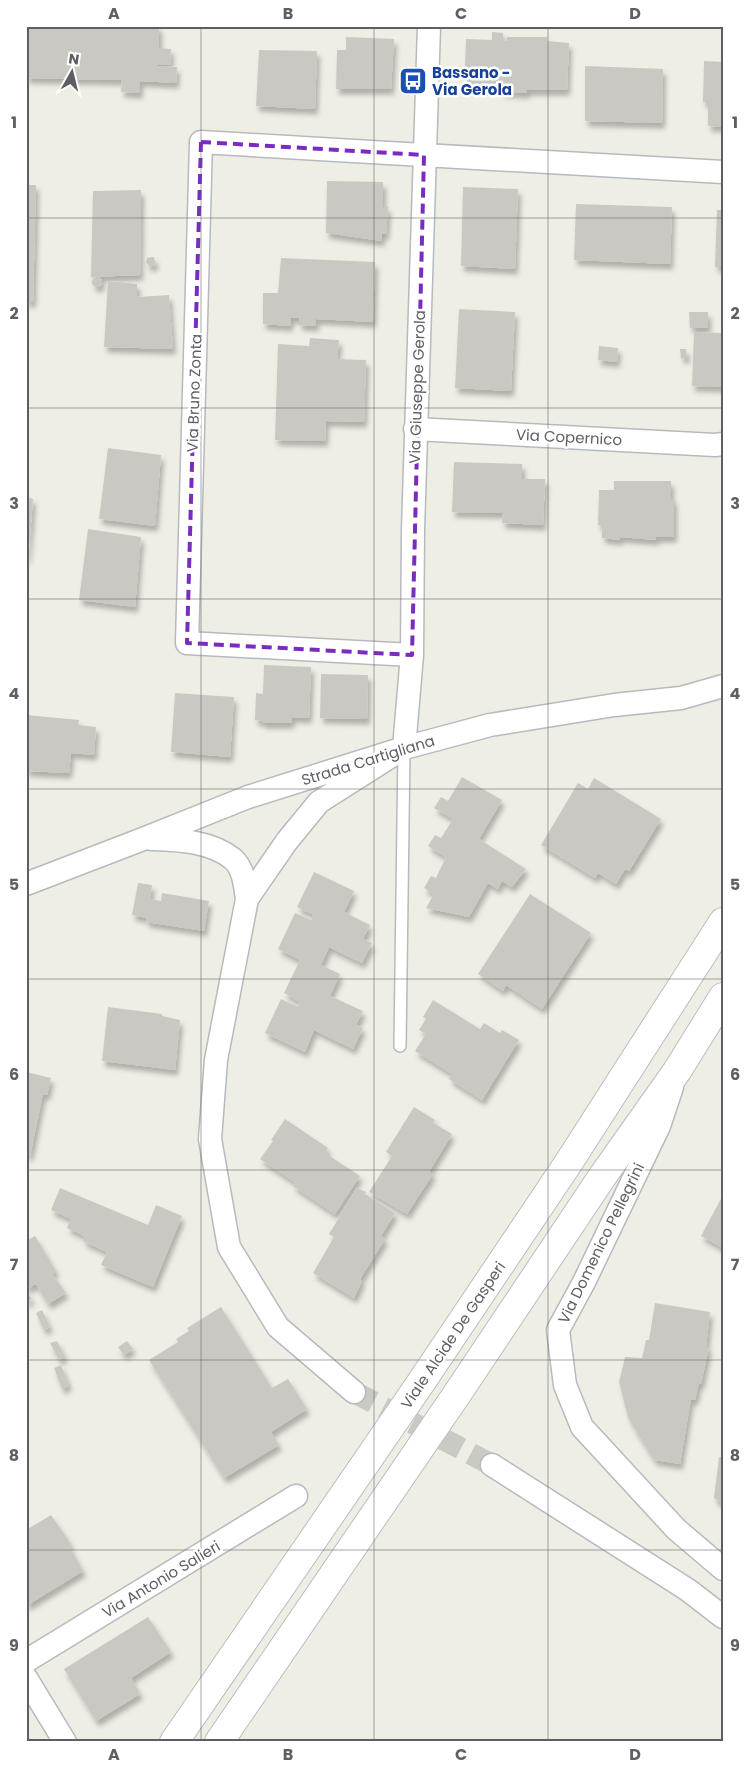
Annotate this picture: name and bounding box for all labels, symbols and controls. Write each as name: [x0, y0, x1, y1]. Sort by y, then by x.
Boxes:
text: A: [108, 2, 120, 25]
text: B: [283, 2, 293, 25]
text: C: [455, 2, 467, 25]
text: D: [629, 2, 641, 25]
north arrow: [48, 48, 98, 98]
text: N: [67, 48, 80, 70]
place label: Bassano - Via Gerola: [432, 62, 512, 100]
bus stop icon: Bassano - Via Gerola: [398, 66, 428, 96]
text: 1: [11, 111, 17, 134]
text: 1: [732, 111, 738, 134]
text: 2: [9, 302, 19, 325]
text: 2: [730, 302, 740, 325]
street label: Via Giuseppe Gerola: [404, 310, 430, 464]
street label: Via Bruno Zonta: [181, 333, 207, 453]
street label: Via Copernico: [515, 424, 623, 450]
text: 3: [9, 492, 19, 515]
text: 3: [730, 492, 740, 515]
text: 4: [9, 682, 20, 705]
text: 4: [730, 682, 741, 705]
street label: Strada Cartigliana: [299, 730, 437, 790]
text: 5: [9, 873, 19, 896]
text: 5: [730, 873, 740, 896]
text: 6: [9, 1063, 19, 1086]
text: 6: [730, 1063, 740, 1086]
street label: Via Domenico Pellegrini: [553, 1159, 649, 1327]
text: 7: [10, 1253, 19, 1276]
text: 7: [731, 1253, 740, 1276]
street label: Viale Alcide De Gasperi: [396, 1257, 510, 1413]
text: 8: [9, 1444, 19, 1467]
text: 8: [730, 1444, 740, 1467]
street label: Via Antonio Salieri: [98, 1535, 224, 1623]
text: 9: [9, 1634, 19, 1657]
text: 9: [730, 1634, 740, 1657]
text: A: [108, 1743, 120, 1766]
text: B: [283, 1743, 293, 1766]
text: C: [455, 1743, 467, 1766]
text: D: [629, 1743, 641, 1766]

